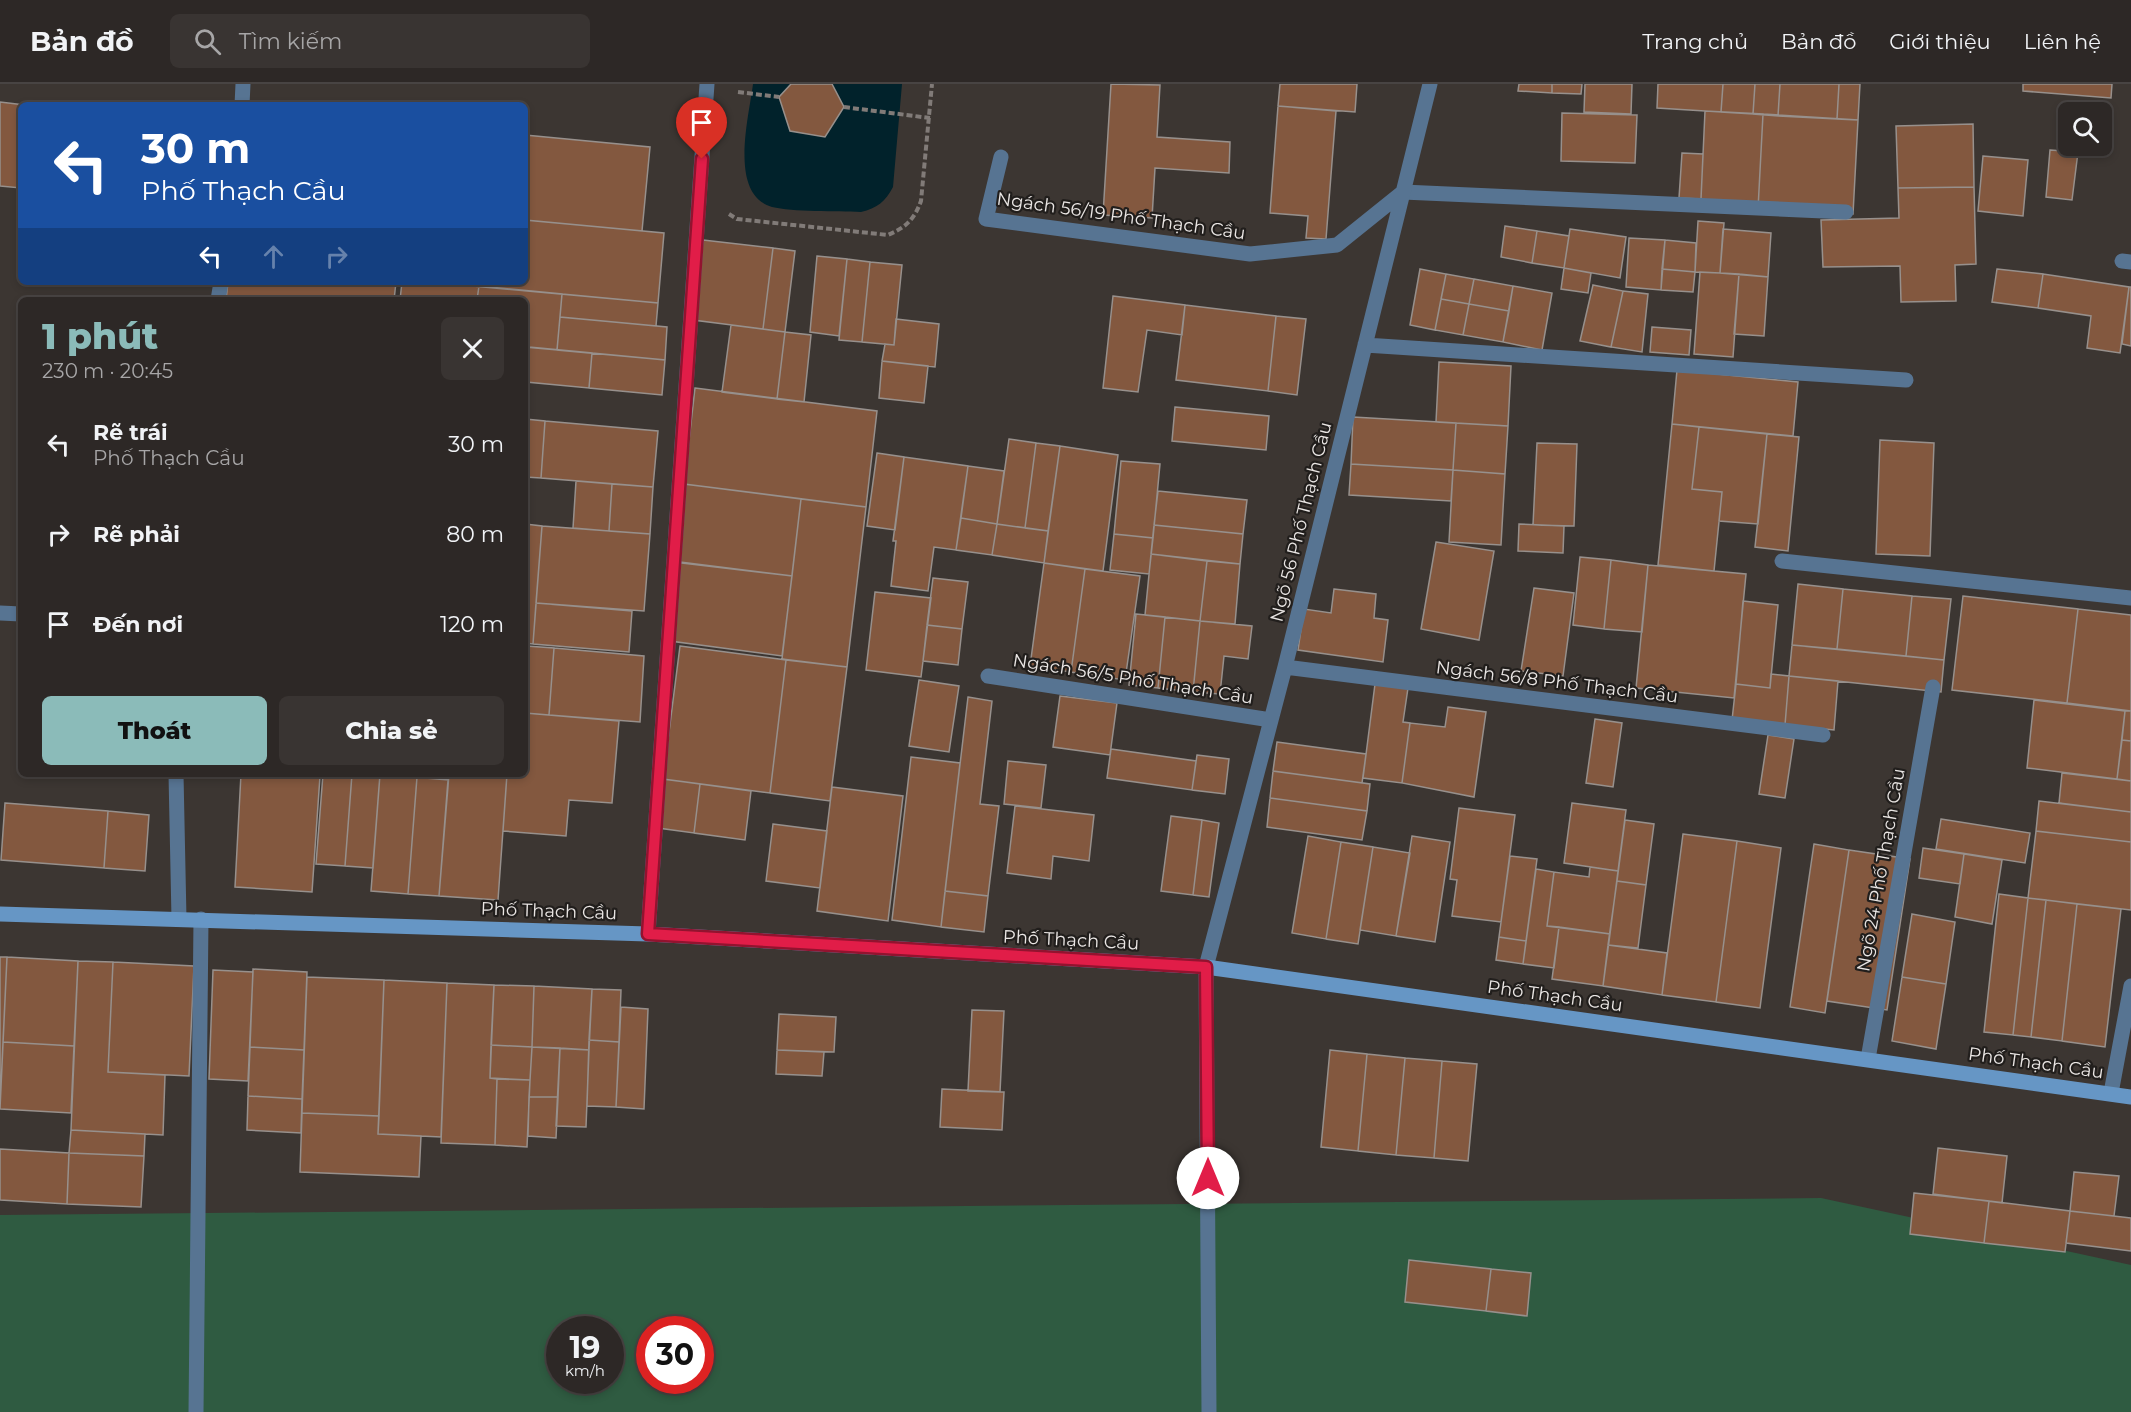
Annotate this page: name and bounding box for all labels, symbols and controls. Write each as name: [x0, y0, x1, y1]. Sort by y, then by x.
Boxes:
search box: [170, 14, 590, 68]
text: Bản đồ: [30, 24, 134, 58]
icon: search: [191, 25, 224, 58]
text: Tìm kiếm: [239, 28, 342, 55]
text: Trang chủ: [1642, 29, 1748, 54]
text: Bản đồ: [1781, 29, 1856, 54]
text: Giới thiệu: [1889, 29, 1991, 54]
text: Liên hệ: [2024, 29, 2101, 54]
pin: [676, 97, 727, 159]
map controls: [2058, 102, 2112, 156]
button: search: [2058, 102, 2112, 156]
icon: arrive: [685, 106, 718, 139]
text: 30 m: [141, 122, 250, 174]
icon: left: [42, 126, 120, 204]
text: Phố Thạch Cầu: [141, 174, 346, 207]
street label: Ngách 56/19 Phố Thạch Cầu: [995, 188, 1247, 244]
icon: left: [194, 240, 227, 273]
icon: ahead: [257, 240, 290, 273]
icon: right: [320, 240, 353, 273]
text: 1 phút: [42, 314, 158, 358]
button: close: [441, 317, 504, 380]
text: 230 m · 20:45: [42, 359, 173, 383]
text: Rẽ trái: [93, 419, 168, 446]
street label: Ngõ 56 Phố Thạch Cầu: [1265, 420, 1337, 624]
icon: left: [42, 428, 75, 461]
text: 30 m: [448, 431, 504, 458]
text: Phố Thạch Cầu: [93, 446, 245, 470]
icon: right: [42, 518, 75, 551]
text: Rẽ phải: [93, 521, 180, 548]
text: 80 m: [446, 521, 504, 548]
icon: arrive: [42, 608, 75, 641]
text: Đến nơi: [93, 611, 183, 638]
text: 120 m: [440, 611, 504, 638]
street label: Ngách 56/5 Phố Thạch Cầu: [1011, 649, 1255, 709]
street label: Ngách 56/8 Phố Thạch Cầu: [1435, 656, 1679, 708]
button: Thoát: [42, 696, 267, 765]
button: Chia sẻ: [279, 696, 504, 765]
street label: Ngõ 24 Phố Thạch Cầu: [1852, 767, 1910, 973]
street label: Phố Thạch Cầu: [480, 898, 618, 924]
street label: Phố Thạch Cầu: [1002, 925, 1140, 955]
street label: Phố Thạch Cầu: [1486, 976, 1624, 1016]
street label: Phố Thạch Cầu: [1967, 1043, 2105, 1083]
position arrow: [1176, 1146, 1240, 1210]
speed limit sign: 30: [636, 1316, 714, 1394]
text: 19: [570, 1329, 600, 1366]
text: km/h: [565, 1361, 605, 1380]

